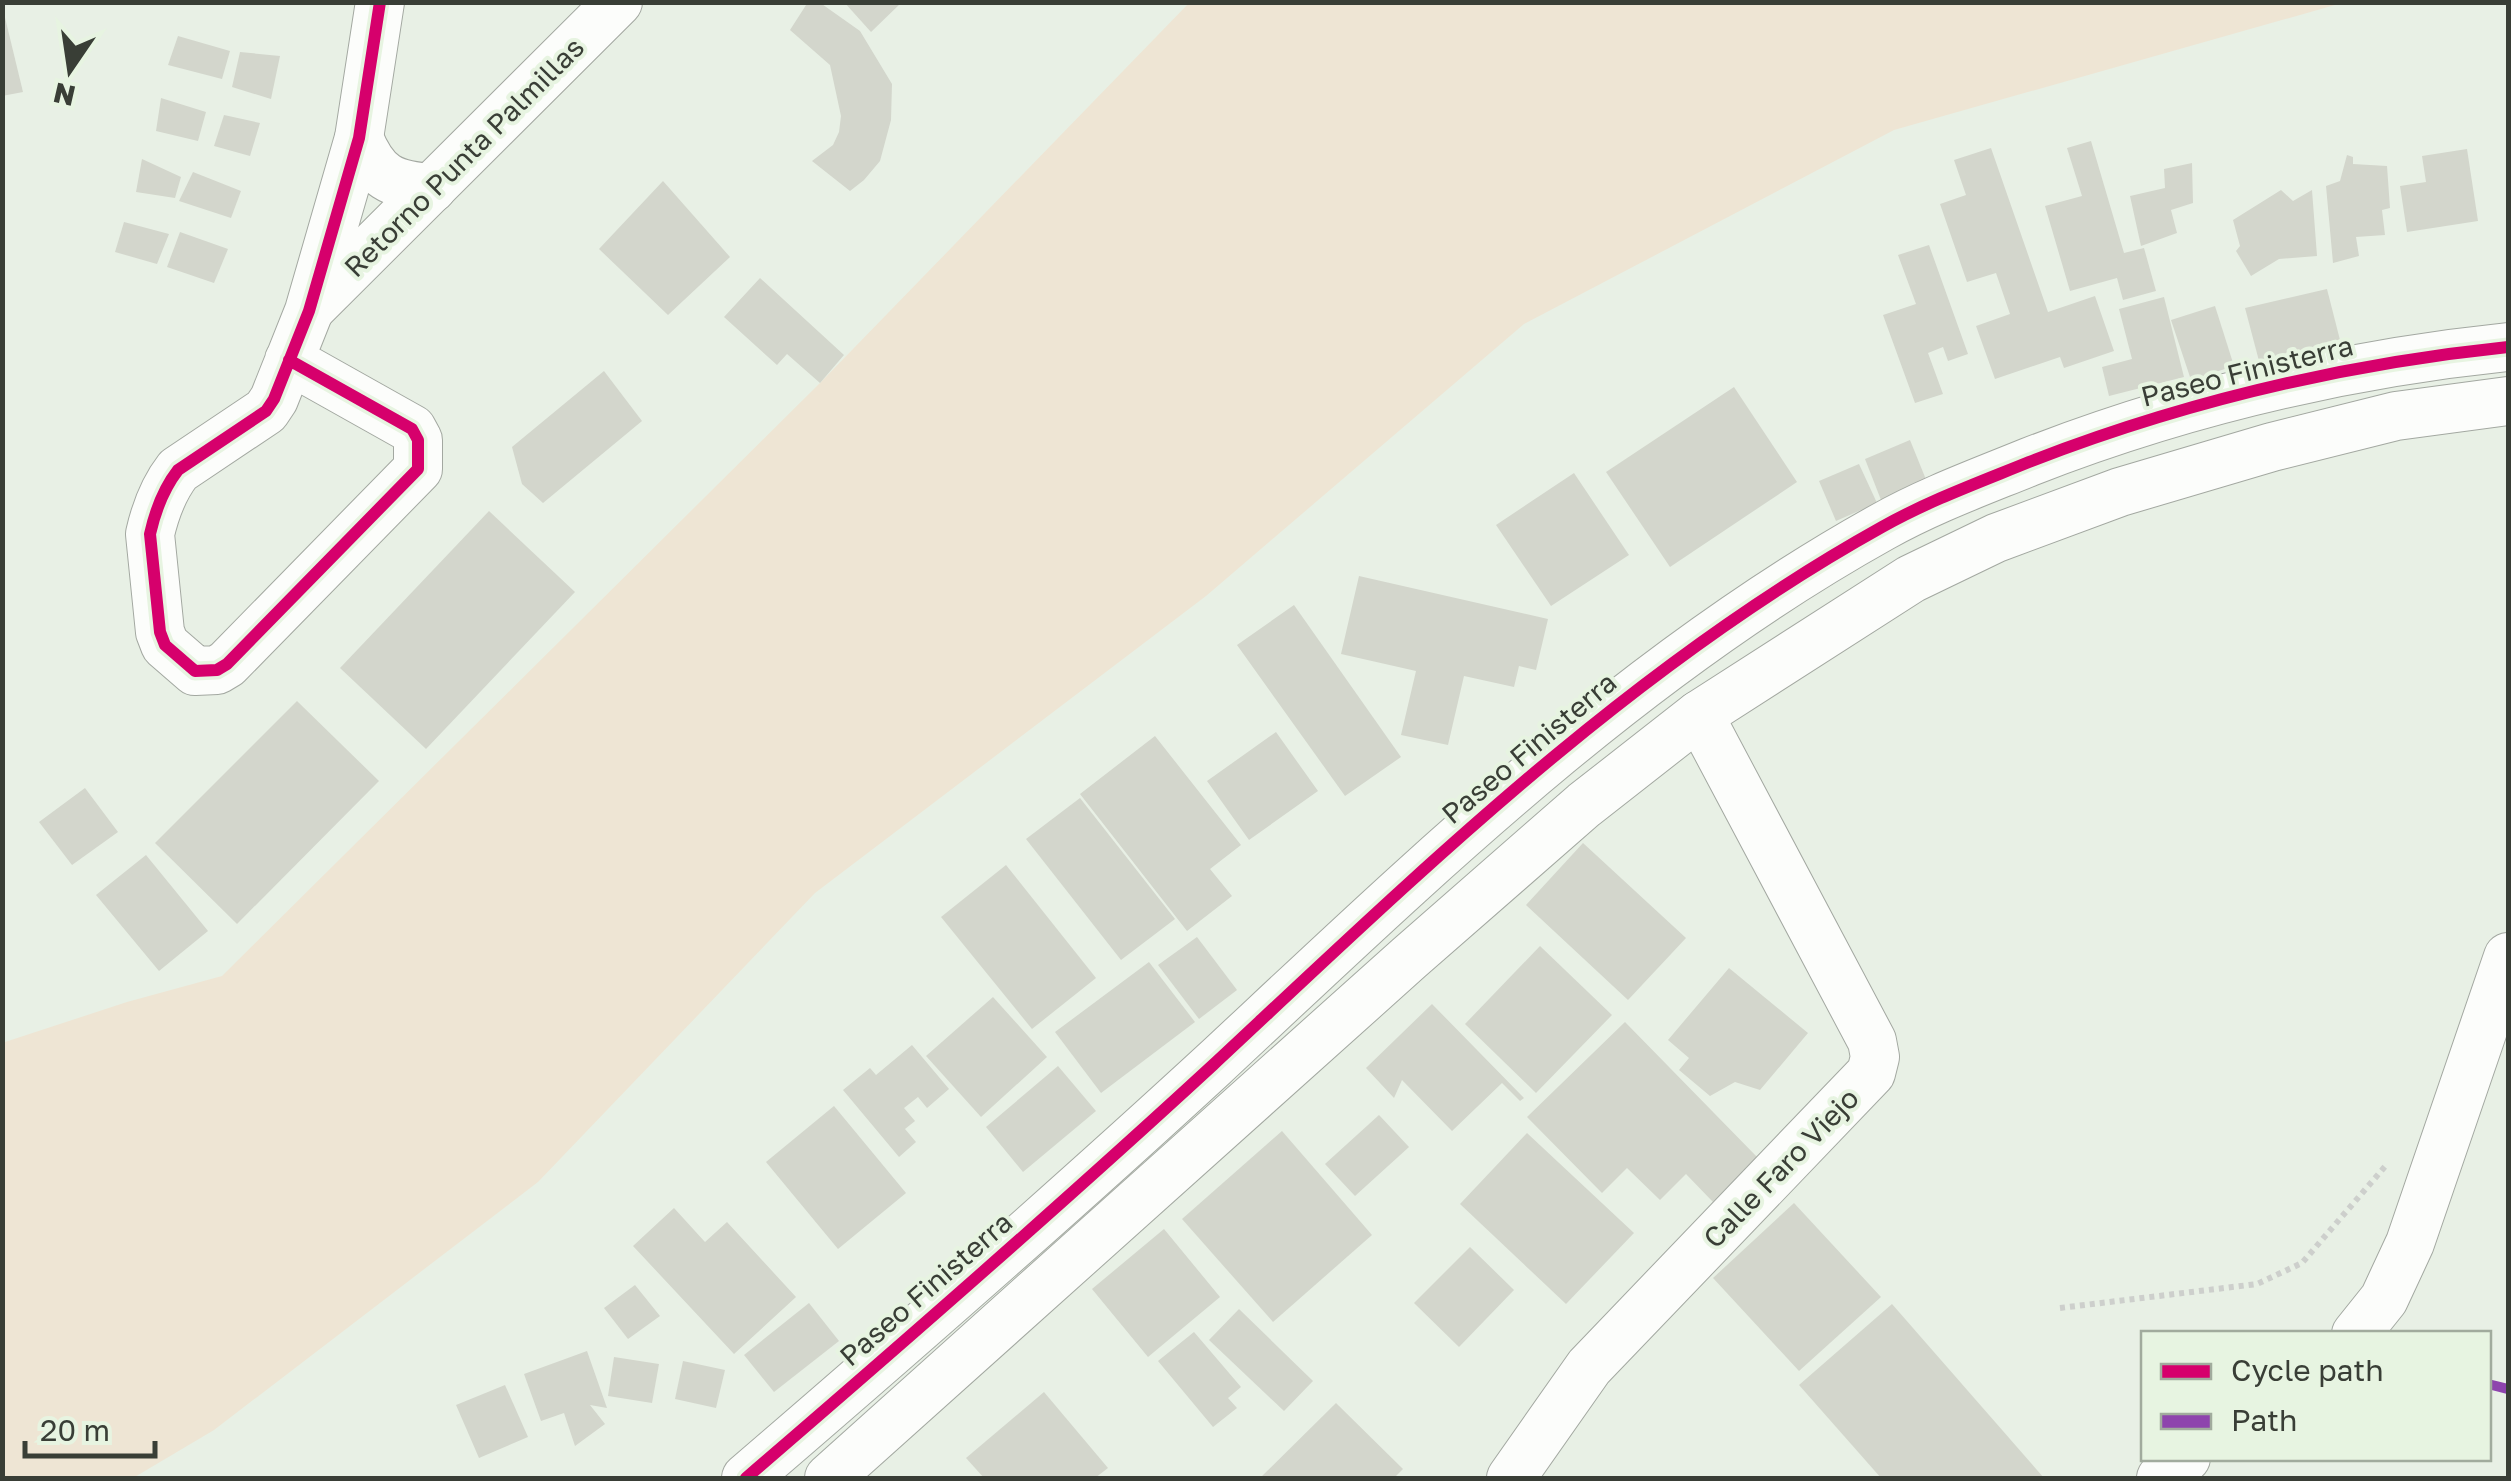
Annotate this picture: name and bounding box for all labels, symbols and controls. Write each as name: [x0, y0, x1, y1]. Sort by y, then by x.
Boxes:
north arrow: [20, 20, 120, 120]
street label: Retorno Punta Palmillas: [337, 30, 590, 283]
text: N: [50, 76, 78, 113]
street label: Paseo Finisterra: [2137, 328, 2356, 413]
street label: Paseo Finisterra: [1435, 665, 1623, 830]
street label: Calle Faro Viejo: [1696, 1081, 1865, 1254]
street label: Paseo Finisterra: [833, 1205, 1019, 1372]
legend: [2141, 1331, 2491, 1461]
text: Cycle path: [2231, 1352, 2384, 1388]
scale bar: [25, 1396, 155, 1458]
text: Path: [2231, 1402, 2297, 1438]
text: 20 m: [40, 1412, 110, 1448]

